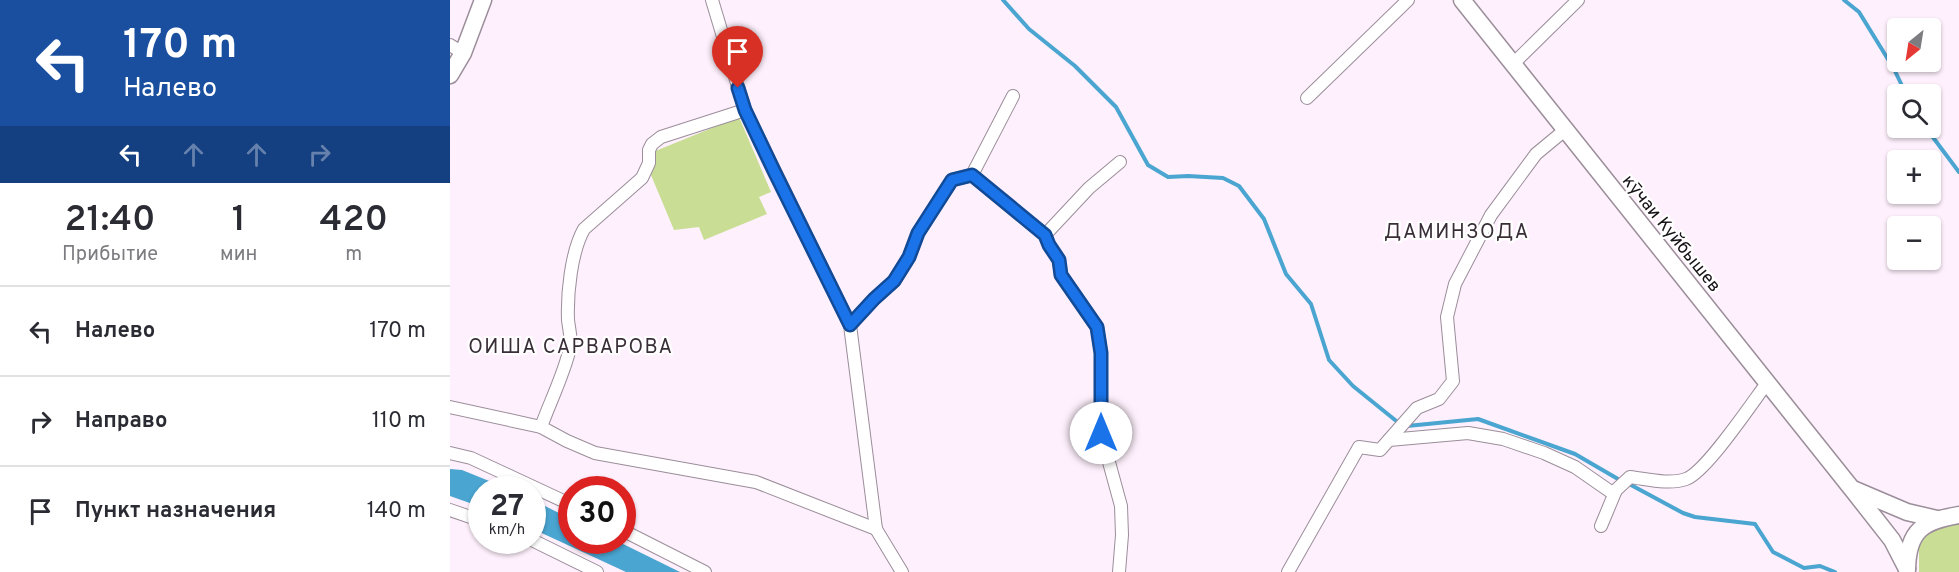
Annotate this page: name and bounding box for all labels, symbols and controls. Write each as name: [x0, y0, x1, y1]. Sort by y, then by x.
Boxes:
north arrow: [1887, 18, 1941, 72]
map controls: [1887, 18, 1941, 270]
text: 170 m: [123, 20, 237, 73]
icon: left: [24, 24, 102, 102]
pin: [712, 26, 763, 88]
icon: arrive: [721, 35, 754, 68]
text: Налево: [123, 72, 217, 106]
button: search: [1887, 84, 1941, 138]
icon: left: [114, 138, 147, 171]
icon: ahead: [177, 138, 210, 171]
icon: ahead: [240, 138, 273, 171]
icon: right: [303, 138, 336, 171]
button: +: [1887, 150, 1941, 204]
street label: кӯчаи Куйбышев: [1616, 170, 1725, 297]
text: 21:40: [65, 198, 156, 244]
text: 1: [232, 198, 246, 244]
text: 420: [320, 198, 388, 244]
button: −: [1887, 216, 1941, 270]
district label: ДАМИНЗОДА: [1384, 220, 1530, 246]
text: Прибытие: [62, 242, 158, 268]
text: мин: [220, 242, 257, 268]
text: m: [345, 242, 362, 268]
icon: left: [24, 315, 57, 348]
text: Налево: [75, 318, 155, 345]
text: 170 m: [369, 318, 426, 345]
district label: ОИША САРВАРОВА: [468, 335, 674, 361]
position arrow: [1069, 401, 1133, 465]
icon: right: [24, 405, 57, 438]
text: Направо: [75, 408, 167, 435]
text: 110 m: [372, 408, 426, 435]
speed limit sign: 30: [558, 476, 636, 554]
text: 27: [490, 489, 524, 526]
icon: arrive: [24, 495, 57, 528]
text: Пункт назначения: [75, 498, 276, 525]
text: 140 m: [367, 498, 426, 525]
text: km/h: [489, 521, 525, 540]

